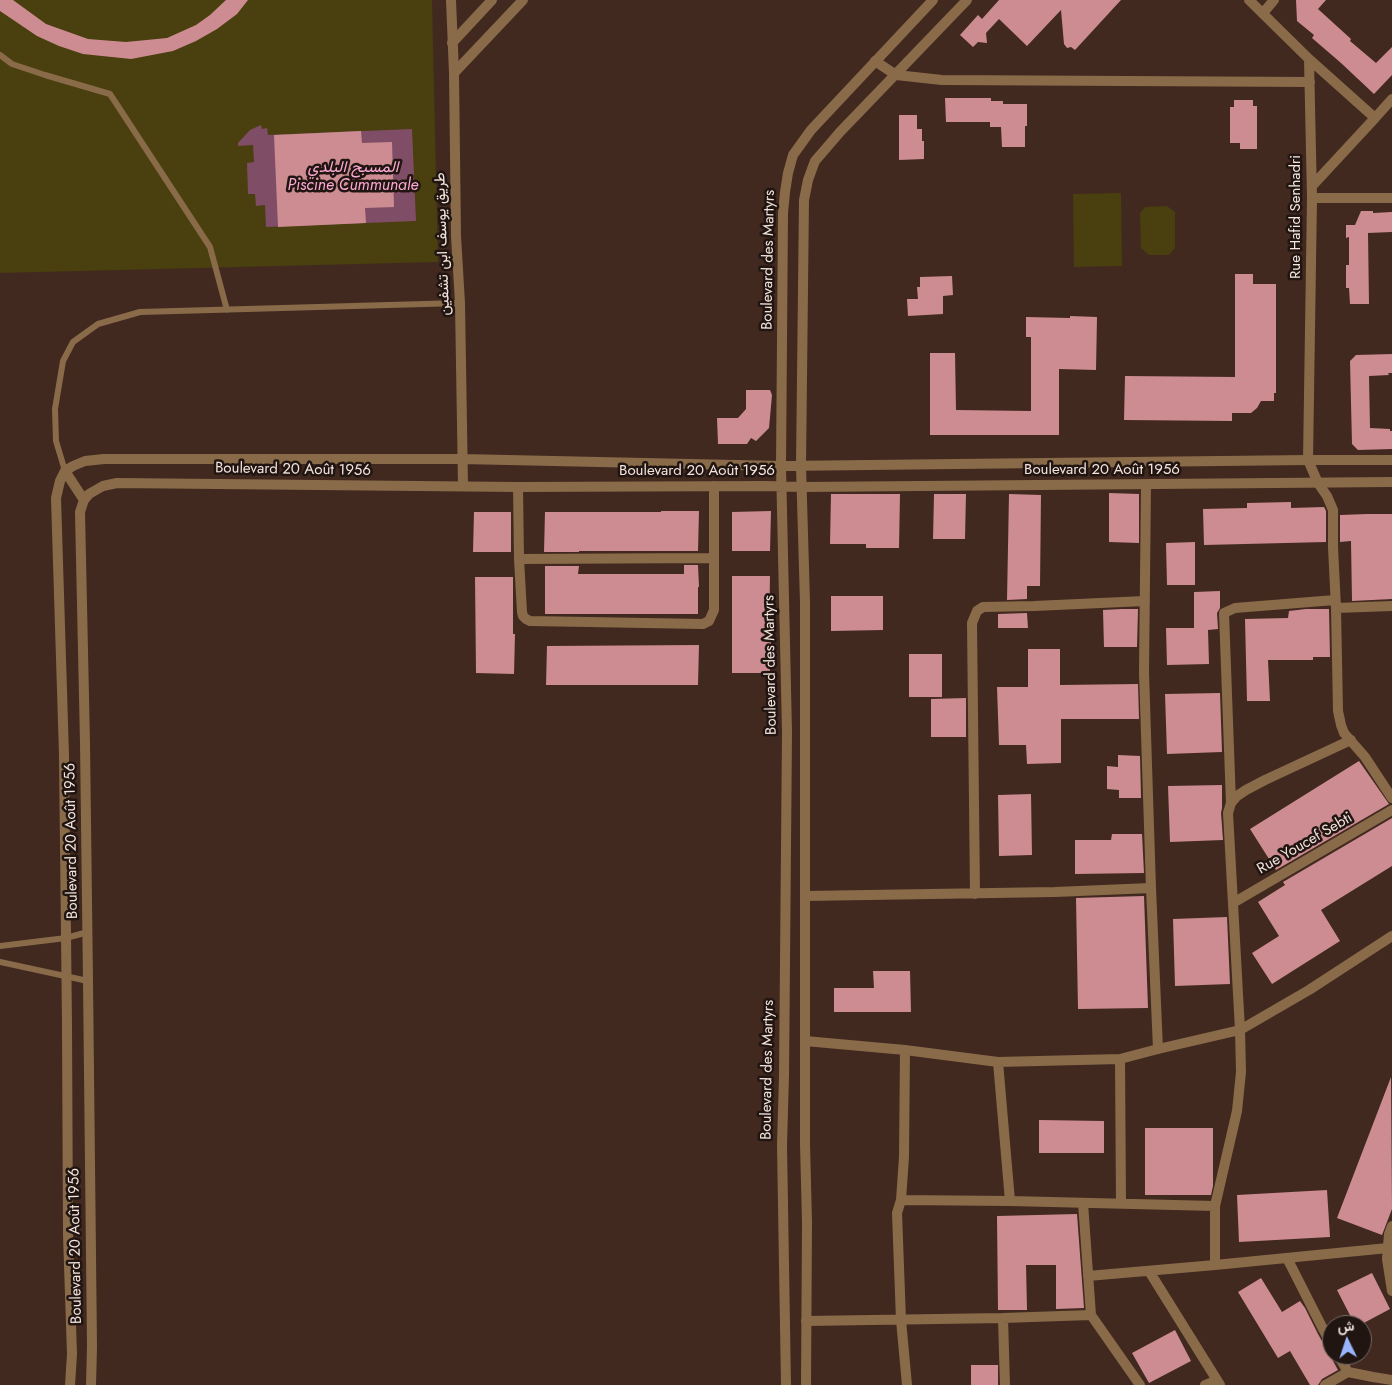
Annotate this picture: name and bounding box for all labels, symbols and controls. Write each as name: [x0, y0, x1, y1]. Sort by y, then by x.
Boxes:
street label: Rue Hafid Senhadri: [1287, 155, 1305, 279]
water label: المسبح البلدي Piscine Cummunale: [288, 158, 418, 196]
street label: طريق يوسف ابن تشفين: [432, 172, 454, 316]
street label: Boulevard des Martyrs: [759, 190, 779, 330]
street label: Boulevard 20 Août 1956: [215, 460, 371, 480]
street label: Boulevard 20 Août 1956: [1024, 461, 1180, 479]
street label: Boulevard 20 Août 1956: [619, 462, 775, 480]
street label: Boulevard des Martyrs: [761, 595, 781, 735]
street label: Boulevard 20 Août 1956: [62, 763, 82, 919]
street label: Rue Youcef Sebti: [1254, 809, 1356, 879]
street label: Boulevard des Martyrs: [758, 1000, 778, 1140]
street label: Boulevard 20 Août 1956: [66, 1168, 86, 1324]
north arrow: [1322, 1315, 1372, 1365]
text: ش: [1337, 1315, 1355, 1337]

